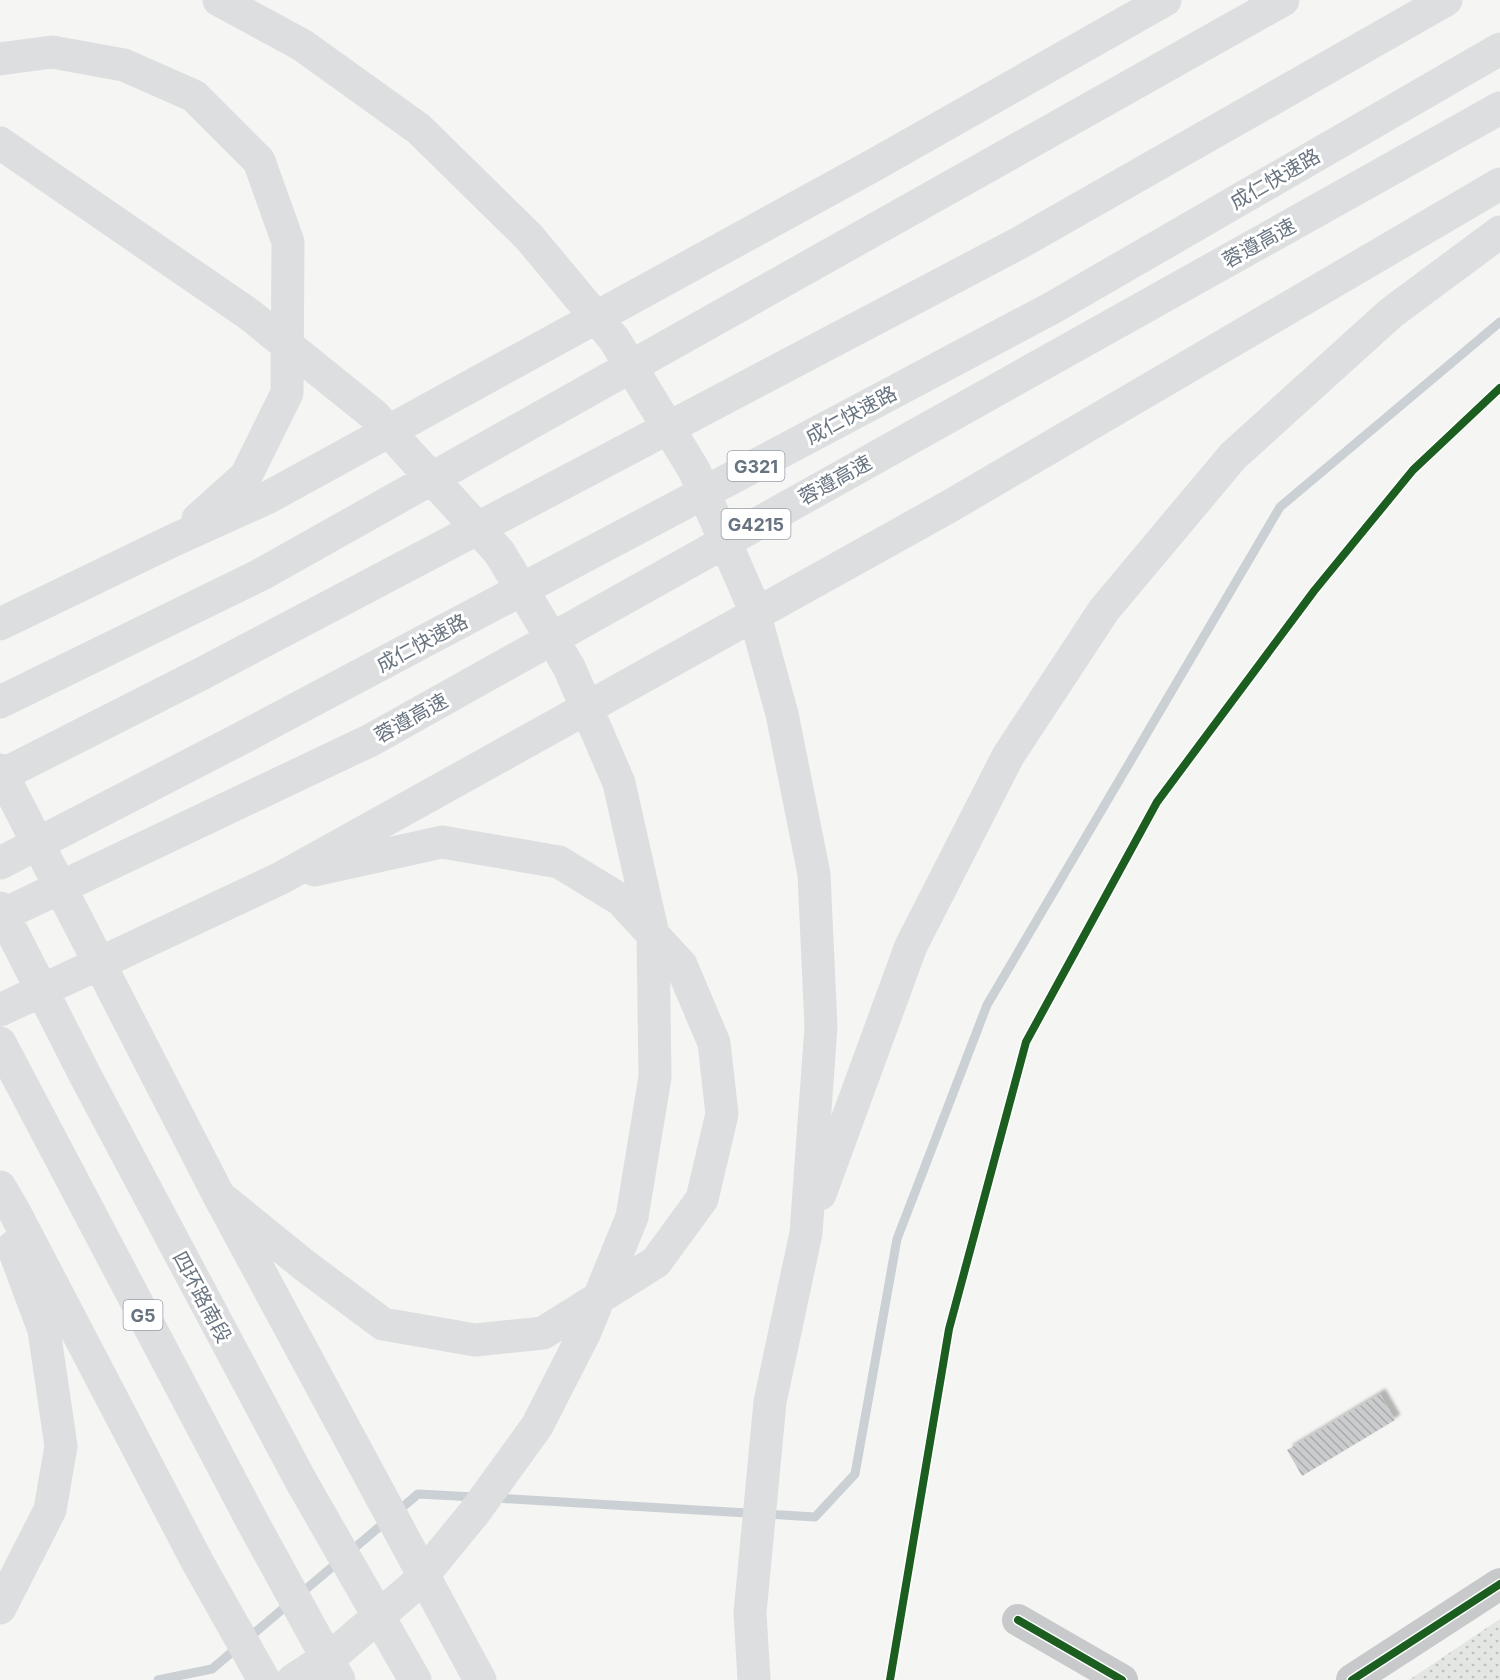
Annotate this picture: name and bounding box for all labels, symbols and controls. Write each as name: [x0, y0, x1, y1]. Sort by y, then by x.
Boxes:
street label: 成仁快速路: [1226, 144, 1324, 214]
street label: 蓉遵高速: [1218, 213, 1300, 273]
street label: 成仁快速路: [801, 381, 901, 449]
street label: 蓉遵高速: [794, 450, 876, 510]
road number: G321: [728, 451, 784, 481]
road number: G4215: [722, 509, 790, 539]
street label: 成仁快速路: [372, 609, 472, 677]
street label: 蓉遵高速: [370, 688, 452, 748]
street label: 四环路南段: [168, 1247, 236, 1347]
road number: G5: [124, 1300, 162, 1330]

